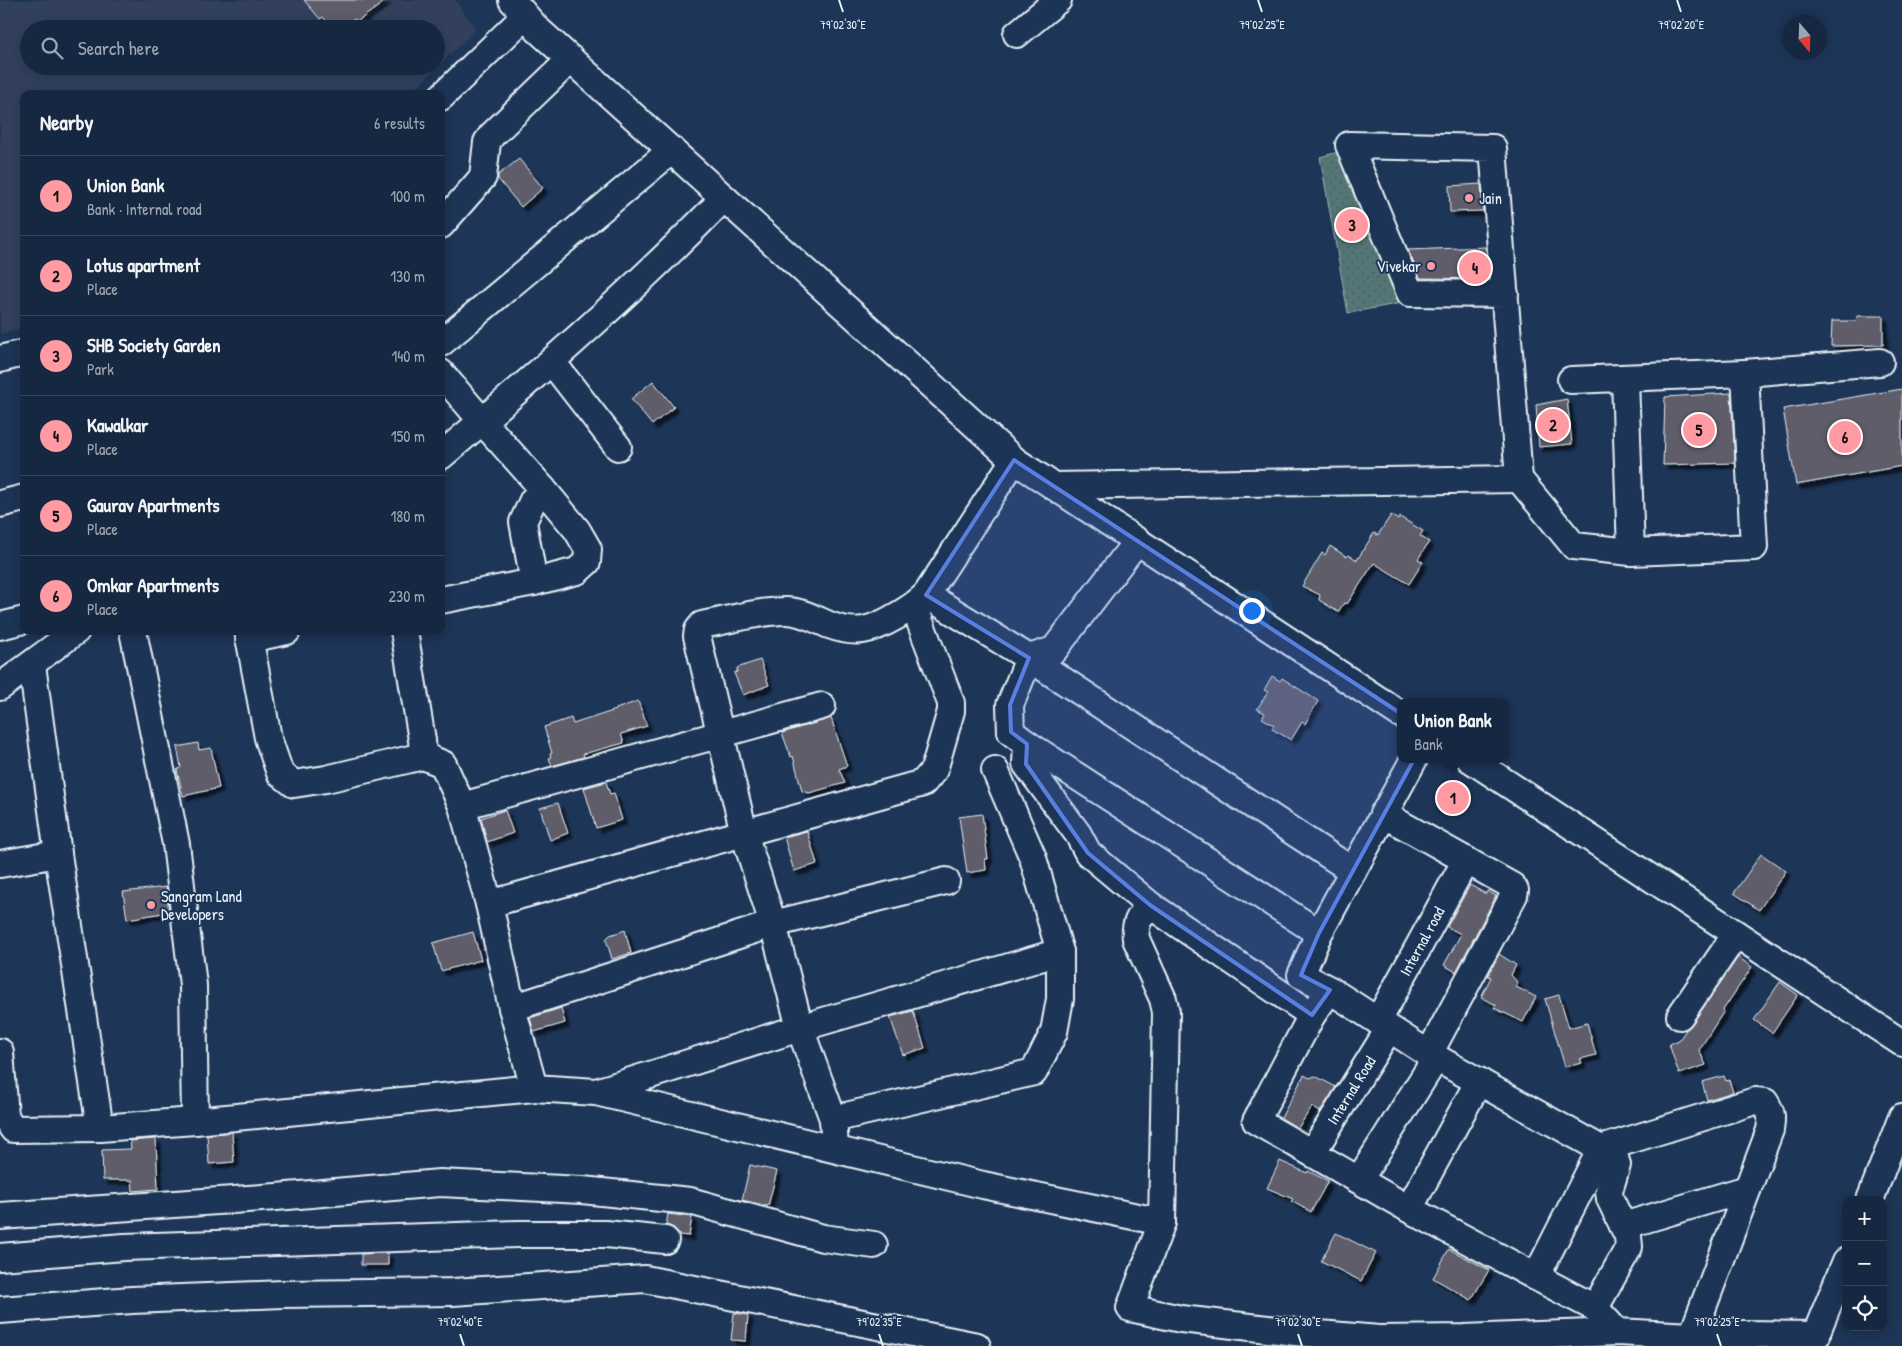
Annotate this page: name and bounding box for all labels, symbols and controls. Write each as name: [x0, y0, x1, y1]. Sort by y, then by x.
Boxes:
north arrow: [1782, 15, 1827, 60]
text: 79°02'30"E: [820, 16, 867, 33]
text: 79°02'25"E: [1239, 16, 1286, 33]
text: 79°02'20"E: [1658, 16, 1705, 33]
search box: [20, 20, 445, 75]
icon: search: [38, 34, 66, 62]
text: Search here: [78, 35, 159, 61]
text: Nearby: [40, 108, 93, 137]
text: 6 results: [374, 112, 425, 134]
text: Union Bank: [87, 172, 164, 198]
text: 1: [53, 185, 59, 207]
text: 100 m: [390, 185, 425, 207]
place label: Jain: [1479, 187, 1502, 209]
marker: Jain: [1463, 192, 1475, 204]
text: Bank · Internal road: [87, 198, 201, 220]
pin: 3: [1336, 206, 1368, 244]
pin: 4: [1459, 249, 1491, 287]
text: Lotus apartment: [87, 252, 200, 278]
place label: Vivekar: [1377, 255, 1421, 277]
marker: Vivekar: [1425, 260, 1437, 272]
text: 2: [52, 265, 60, 287]
text: 130 m: [390, 265, 425, 287]
text: Place: [87, 278, 118, 300]
text: SHB Society Garden: [87, 332, 221, 358]
text: 3: [52, 345, 60, 367]
text: 140 m: [391, 345, 425, 367]
text: Park: [87, 358, 114, 380]
pin: 2: [1537, 406, 1569, 444]
pin: 5: [1683, 411, 1715, 449]
text: Kawalkar: [87, 412, 148, 438]
pin: 6: [1829, 418, 1861, 456]
text: 4: [53, 425, 59, 447]
text: 150 m: [391, 425, 425, 447]
text: Place: [87, 438, 118, 460]
text: Gaurav Apartments: [87, 492, 220, 518]
text: 5: [53, 505, 59, 527]
text: 180 m: [391, 505, 425, 527]
text: Place: [87, 518, 118, 540]
text: Omkar Apartments: [87, 572, 219, 598]
text: 6: [53, 585, 59, 607]
text: 230 m: [389, 585, 425, 607]
text: Place: [87, 598, 118, 620]
your location: [1239, 598, 1265, 624]
popup: [1397, 698, 1509, 763]
text: Union Bank: [1414, 707, 1492, 733]
text: Bank: [1414, 733, 1443, 755]
pin: 1: [1437, 779, 1469, 817]
place label: Sangram Land Developers: [161, 885, 242, 925]
marker: Sangram Land Developers: [145, 899, 157, 911]
street label: Internal road: [1394, 903, 1449, 980]
street label: Internal Road: [1321, 1052, 1381, 1129]
map controls: [1842, 1196, 1887, 1331]
button: +: [1842, 1196, 1887, 1241]
button: −: [1842, 1241, 1887, 1286]
button: locate: [1842, 1286, 1887, 1331]
text: 79°02'40"E: [438, 1313, 483, 1330]
text: 79°02'35"E: [856, 1313, 902, 1330]
text: 79°02'30"E: [1275, 1313, 1322, 1330]
text: 79°02'25"E: [1694, 1313, 1741, 1330]

